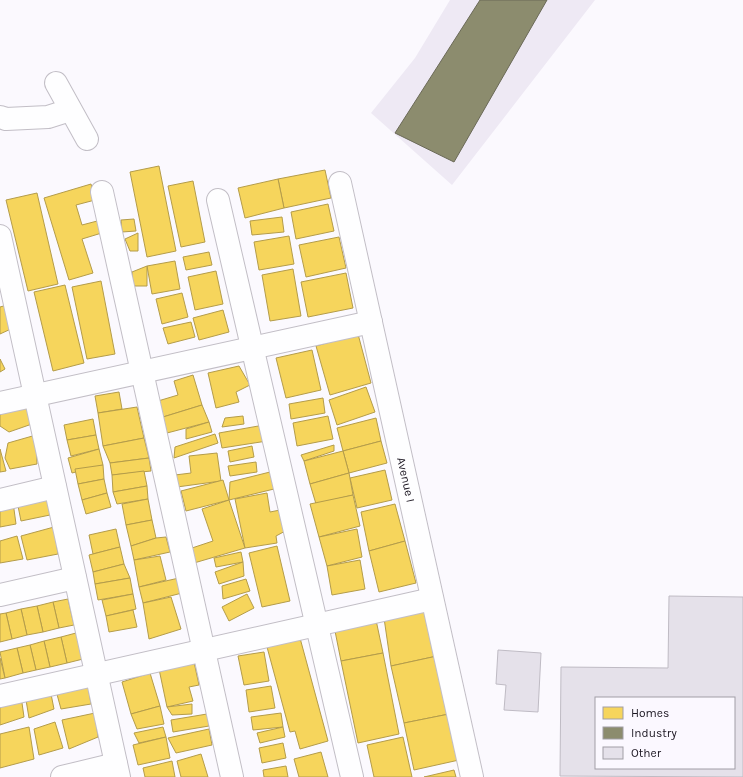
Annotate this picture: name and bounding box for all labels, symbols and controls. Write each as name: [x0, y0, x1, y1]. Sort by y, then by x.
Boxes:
street label: Avenue I: [394, 456, 418, 504]
legend: [595, 697, 735, 769]
text: Homes: [631, 706, 669, 720]
text: Industry: [631, 726, 677, 740]
text: Other: [631, 746, 662, 760]

